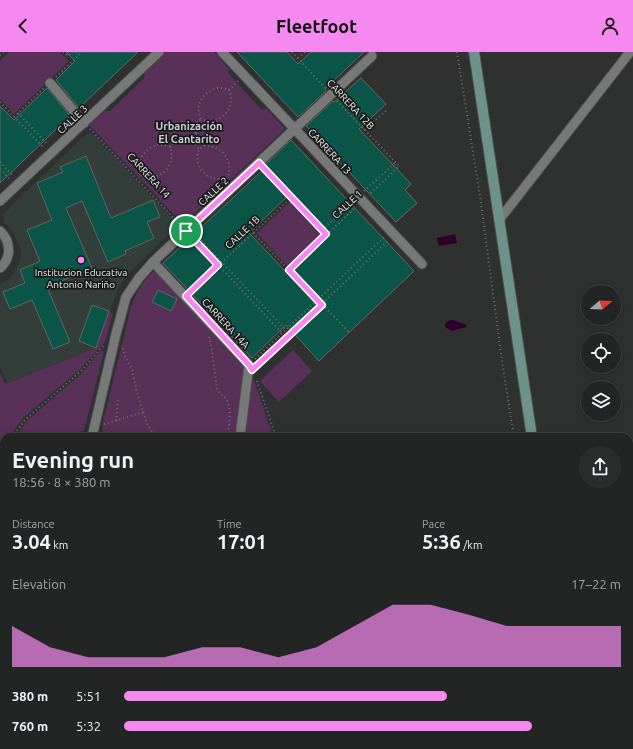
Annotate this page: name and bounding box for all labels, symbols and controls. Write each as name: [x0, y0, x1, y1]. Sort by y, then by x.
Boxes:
icon: back: [12, 15, 34, 37]
icon: person: [599, 15, 621, 37]
text: Fleetfoot: [276, 16, 357, 36]
street label: CARRERA 12B: [325, 77, 376, 131]
street label: CALLE 3: [55, 103, 89, 136]
district label: Urbanización El Cantarito: [155, 120, 223, 145]
street label: CARRERA 13: [306, 127, 353, 176]
street label: CARRERA 14: [125, 151, 173, 200]
street label: CALLE 2: [196, 175, 230, 208]
street label: CALLE 1: [330, 188, 364, 221]
pin: [169, 214, 203, 248]
street label: CALLE 1B: [223, 214, 262, 251]
icon: arrive: [175, 220, 197, 242]
marker: Institucion Educativa Antonio Nariño: [76, 255, 86, 265]
place label: Institucion Educativa Antonio Nariño: [35, 267, 127, 290]
north arrow: [581, 285, 621, 325]
map controls: [581, 285, 621, 421]
street label: CARRERA 14A: [200, 296, 252, 351]
button: locate: [581, 333, 621, 373]
button: layers: [581, 381, 621, 421]
button: share: [579, 446, 621, 488]
text: Evening run: [12, 447, 134, 472]
text: 18:56 · 8 × 380 m: [12, 475, 111, 489]
text: Distance: [12, 518, 55, 530]
text: Time: [217, 518, 242, 530]
text: Pace: [422, 518, 445, 530]
text: 3.04: [12, 530, 51, 553]
text: 17:01: [217, 530, 267, 553]
text: 5:36: [422, 530, 461, 553]
text: km: [51, 539, 68, 551]
text: /km: [461, 539, 482, 551]
text: Elevation: [12, 577, 66, 591]
text: 17–22 m: [571, 577, 621, 591]
text: 380 m: [12, 689, 48, 703]
text: 5:51: [76, 689, 101, 703]
text: 760 m: [12, 719, 48, 733]
text: 5:32: [76, 719, 101, 733]

